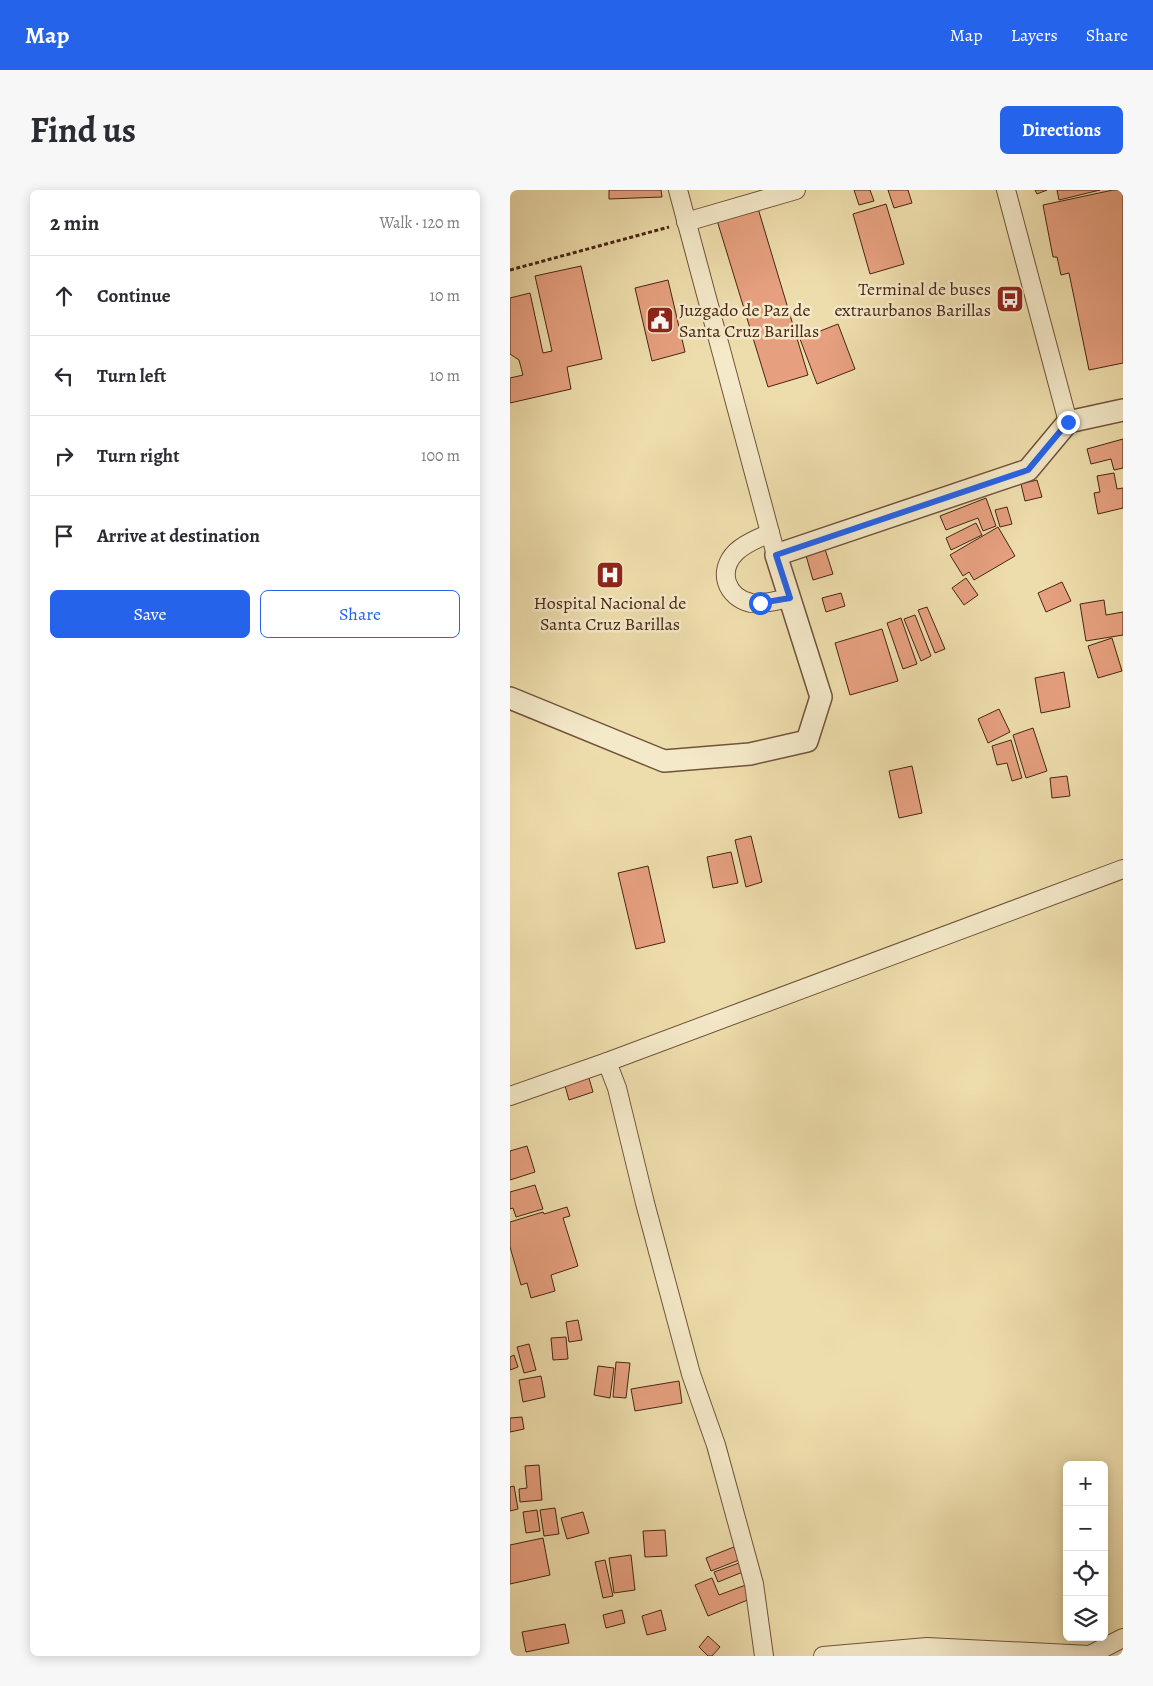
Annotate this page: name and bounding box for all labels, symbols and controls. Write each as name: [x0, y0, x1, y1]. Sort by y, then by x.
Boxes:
text: Map: [25, 19, 69, 51]
text: Map: [950, 23, 983, 47]
text: Layers: [1011, 23, 1058, 47]
text: Share: [1086, 23, 1128, 47]
text: Find us: [30, 106, 136, 154]
button: Directions: [1000, 106, 1123, 154]
text: 2 min: [50, 209, 99, 237]
text: Walk · 120 m: [379, 212, 460, 234]
place label: Terminal de buses extraurbanos Barillas: [834, 277, 991, 322]
icon: ahead: [50, 282, 78, 310]
text: Continue: [97, 283, 171, 309]
bus stop icon: Terminal de buses extraurbanos Barillas: [995, 284, 1025, 314]
text: 10 m: [430, 285, 460, 307]
place label: Juzgado de Paz de Santa Cruz Barillas: [679, 298, 819, 343]
public building icon: Juzgado de Paz de Santa Cruz Barillas: [645, 305, 675, 335]
icon: left: [50, 362, 78, 390]
text: Turn left: [97, 363, 166, 389]
text: 10 m: [430, 365, 460, 387]
route end: [1057, 411, 1080, 434]
icon: right: [50, 442, 78, 470]
text: Turn right: [97, 443, 179, 469]
text: 100 m: [421, 445, 460, 467]
icon: arrive: [50, 522, 78, 550]
text: Arrive at destination: [97, 523, 260, 549]
hospital icon: Hospital Nacional de Santa Cruz Barillas: [595, 560, 625, 590]
button: Save: [50, 590, 250, 638]
button: Share: [260, 590, 460, 638]
place label: Hospital Nacional de Santa Cruz Barillas: [534, 591, 686, 636]
route start: [749, 592, 772, 615]
map controls: [1063, 1461, 1108, 1641]
button: +: [1063, 1461, 1108, 1506]
button: −: [1063, 1506, 1108, 1551]
button: locate: [1063, 1551, 1108, 1596]
button: layers: [1063, 1596, 1108, 1641]

